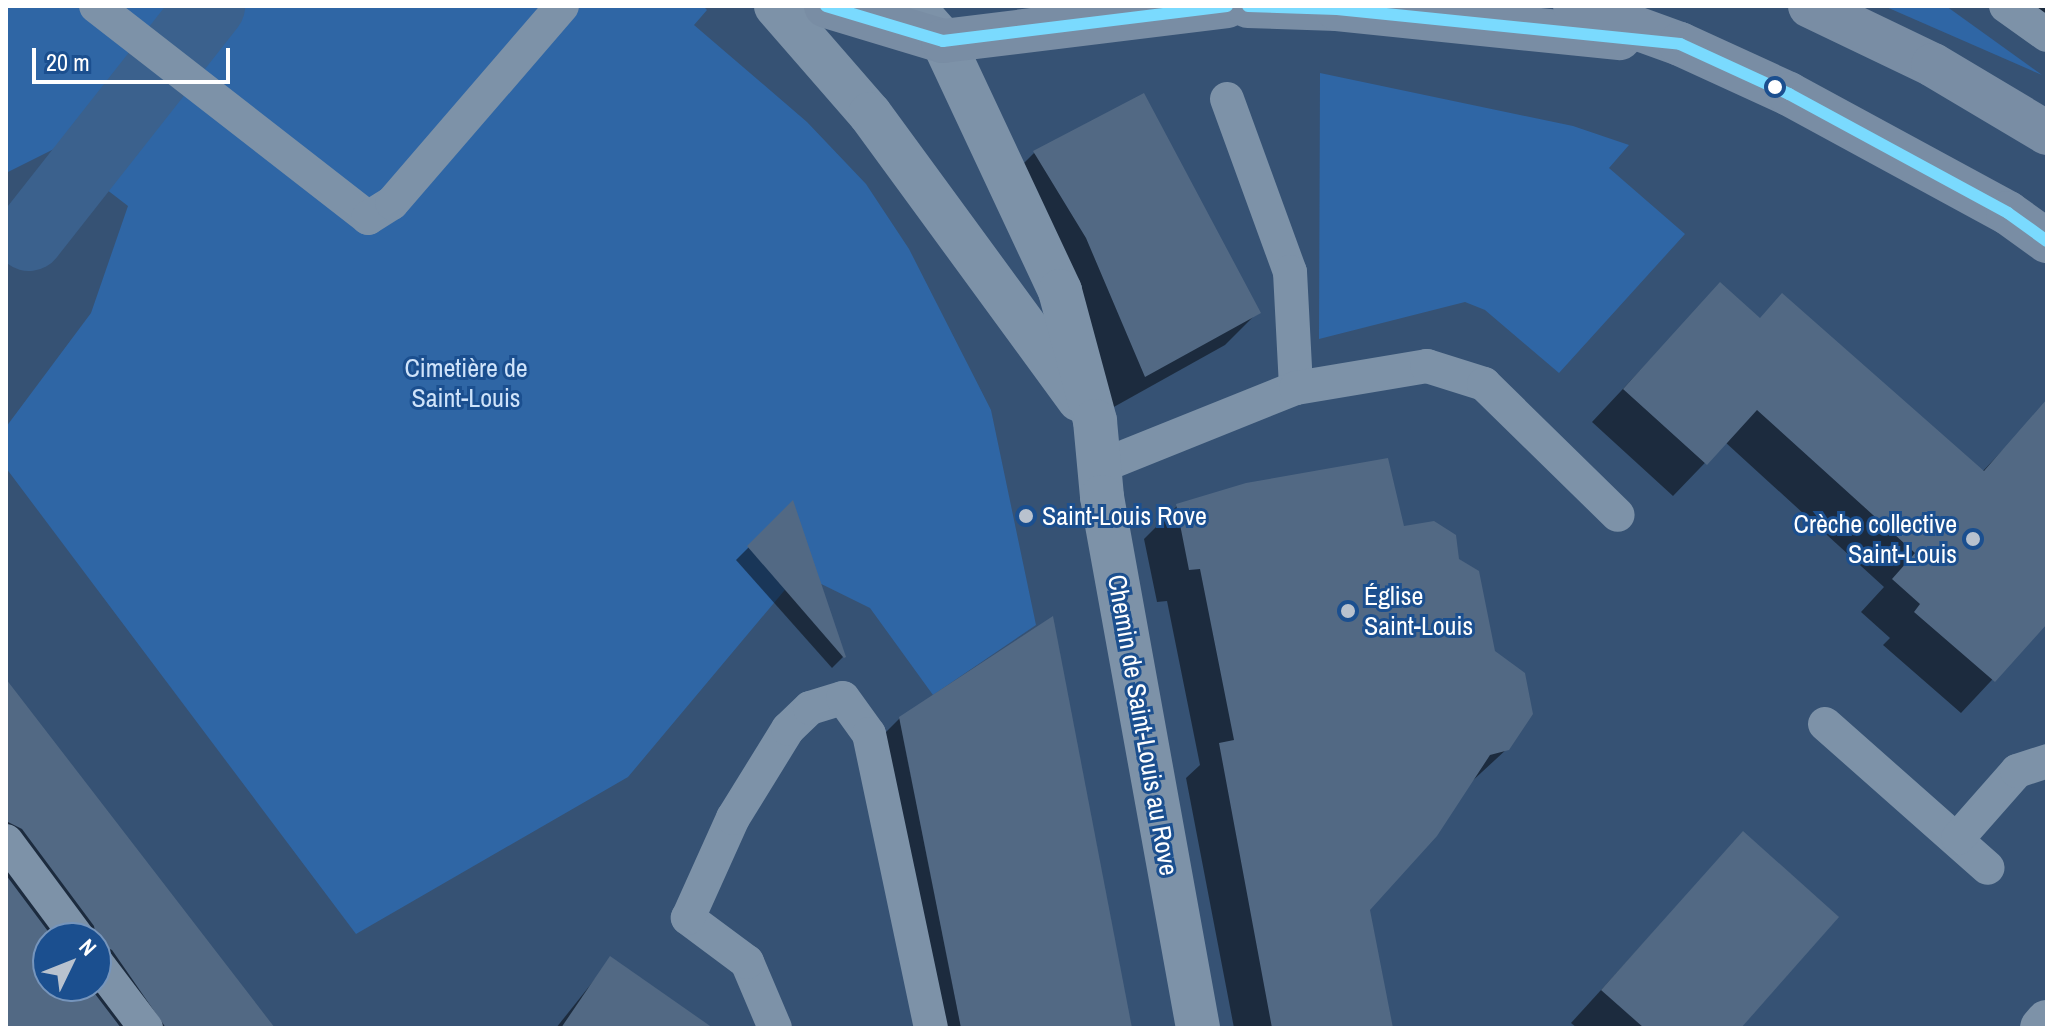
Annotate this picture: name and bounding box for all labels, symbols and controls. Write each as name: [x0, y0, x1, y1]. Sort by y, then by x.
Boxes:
scale bar: [36, 32, 234, 82]
text: 20 m: [46, 46, 90, 78]
unlabelled marker: [1767, 79, 1783, 95]
park label: Cimetière de Saint-Louis: [404, 352, 528, 414]
place label: Saint-Louis Rove: [1042, 500, 1207, 532]
marker: Saint-Louis Rove: [1017, 507, 1035, 525]
place label: Crèche collective Saint-Louis: [1793, 508, 1957, 570]
marker: Crèche collective Saint-Louis: [1964, 530, 1982, 548]
street label: Chemin de Saint-Louis au Rove: [1101, 572, 1185, 878]
place label: Église Saint-Louis: [1364, 580, 1473, 642]
marker: Église Saint-Louis: [1339, 602, 1357, 620]
north arrow: [32, 922, 112, 1002]
text: N: [73, 932, 104, 962]

